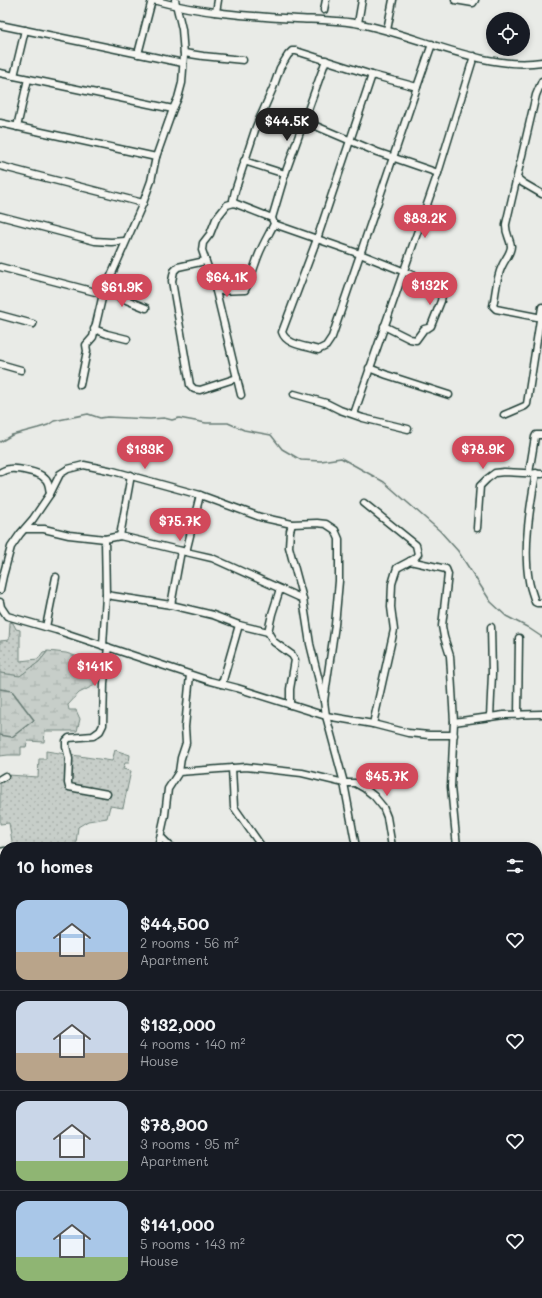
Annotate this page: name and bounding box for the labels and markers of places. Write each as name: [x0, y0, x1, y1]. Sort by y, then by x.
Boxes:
pin: $44.5K: [254, 108, 320, 142]
pin: $83.2K: [392, 205, 458, 239]
pin: $64.1K: [194, 264, 260, 298]
pin: $132K: [402, 272, 458, 306]
pin: $61.9K: [89, 274, 155, 308]
pin: $133K: [117, 436, 173, 470]
pin: $78.9K: [450, 436, 516, 470]
pin: $75.7K: [147, 508, 213, 542]
pin: $141K: [67, 653, 123, 687]
pin: $45.7K: [354, 763, 420, 797]

